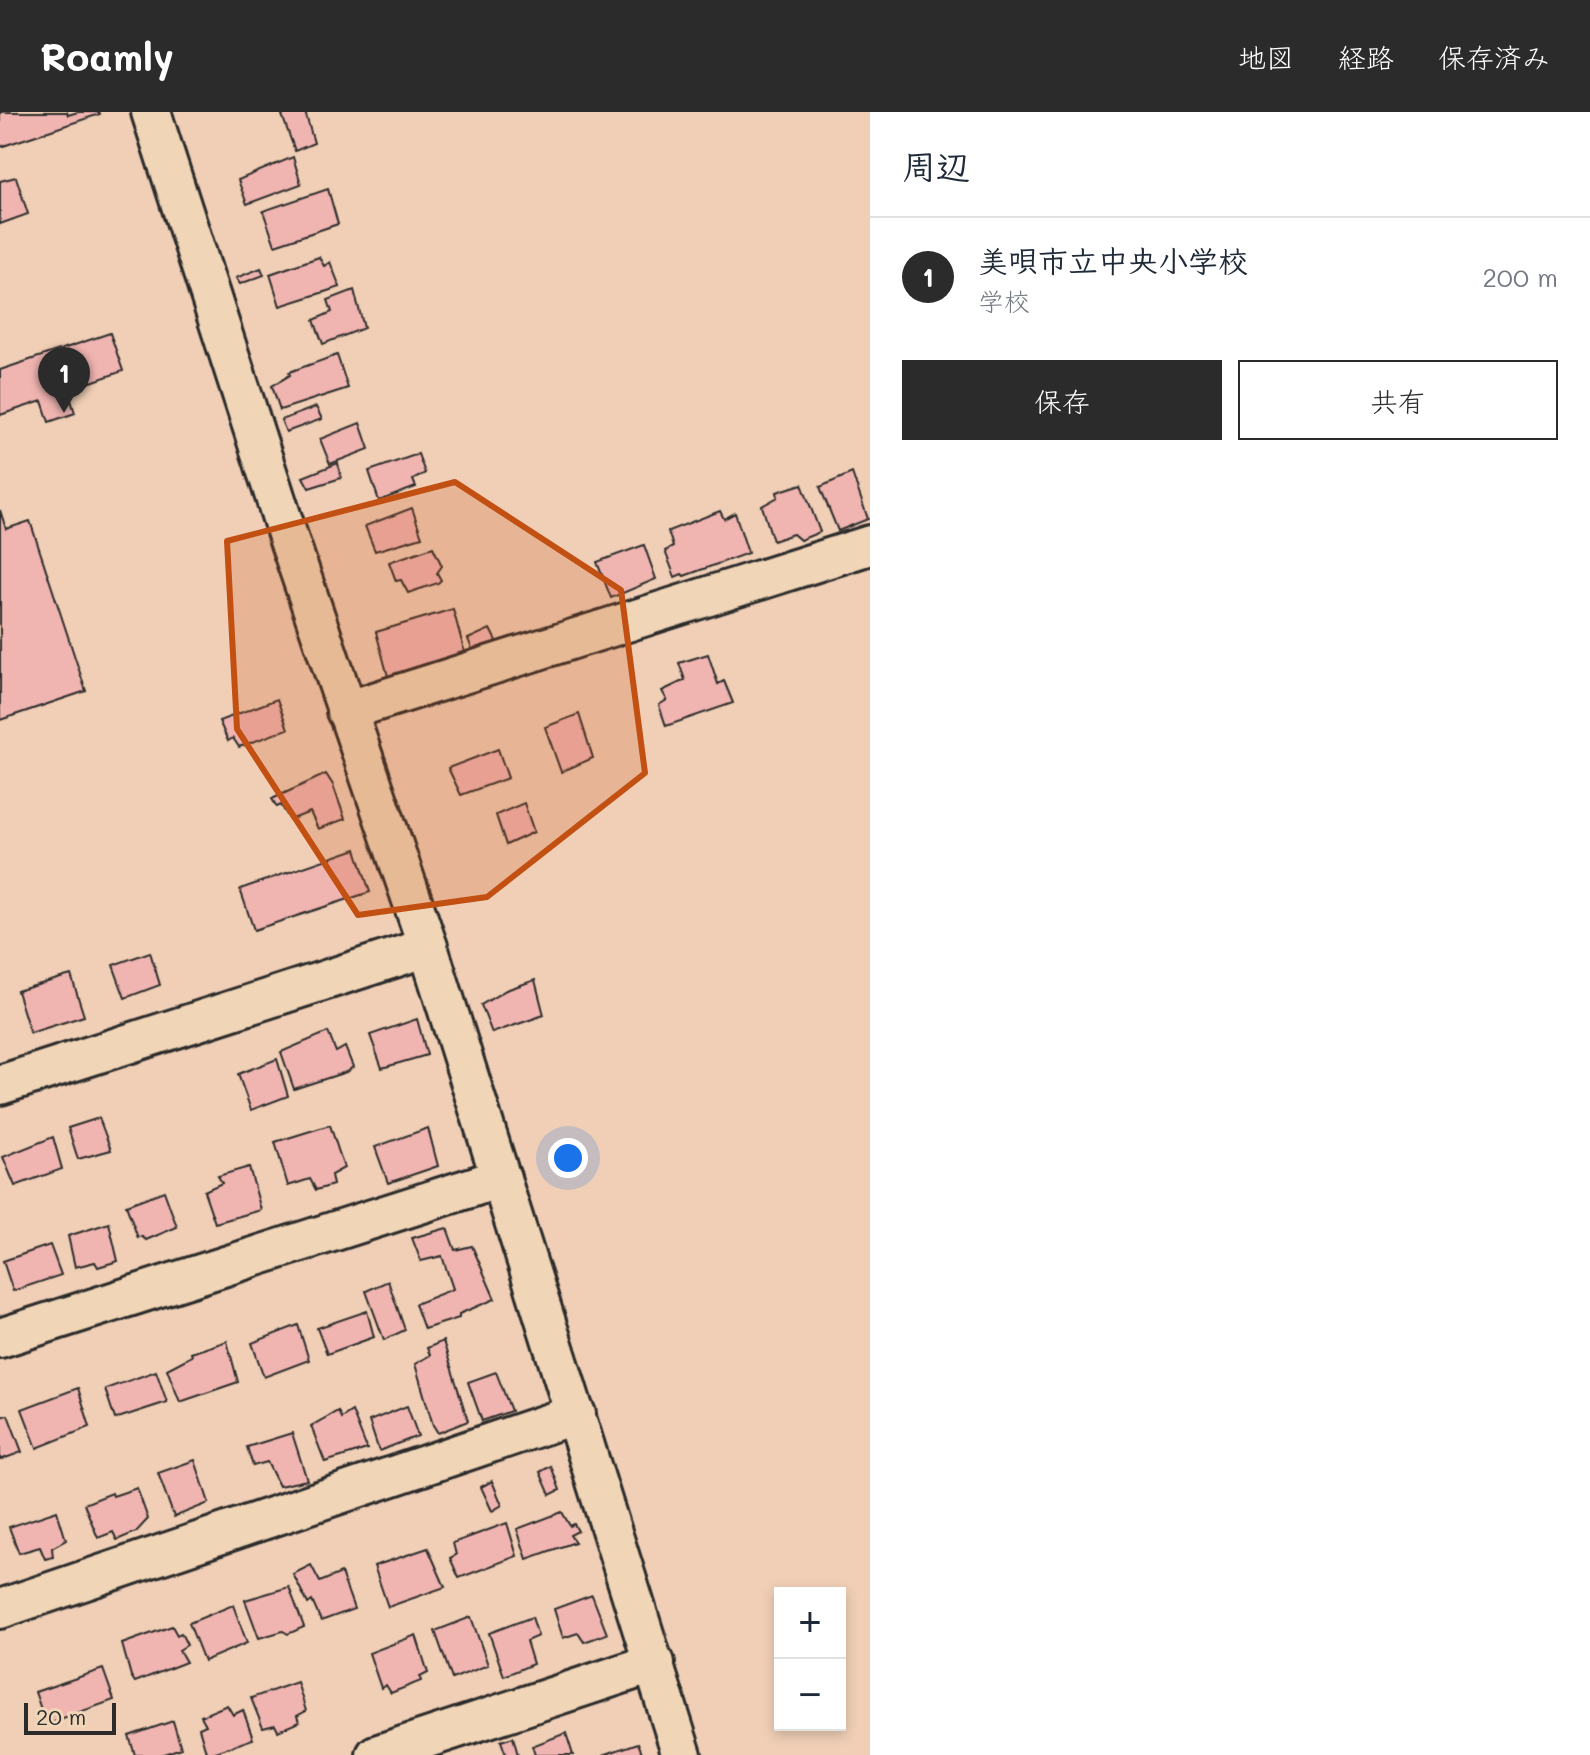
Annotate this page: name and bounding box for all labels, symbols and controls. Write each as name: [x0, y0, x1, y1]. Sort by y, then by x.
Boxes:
text: Roamly: [40, 31, 174, 81]
text: 地図: [1238, 39, 1294, 75]
text: 経路: [1338, 39, 1394, 75]
text: 保存済み: [1438, 39, 1550, 75]
text: 周辺: [902, 143, 970, 188]
text: 美唄市立中央小学校: [978, 240, 1248, 280]
text: 1: [922, 260, 934, 294]
text: 200 m: [1482, 260, 1558, 294]
text: 学校: [978, 284, 1030, 318]
pin: 1: [38, 347, 90, 413]
button: 保存: [902, 360, 1222, 440]
button: 共有: [1238, 360, 1558, 440]
your location: [548, 1138, 588, 1178]
map controls: [774, 1587, 846, 1731]
button: +: [774, 1587, 846, 1659]
button: −: [774, 1659, 846, 1731]
scale bar: [24, 1699, 116, 1735]
text: 20 m: [36, 1702, 86, 1731]

